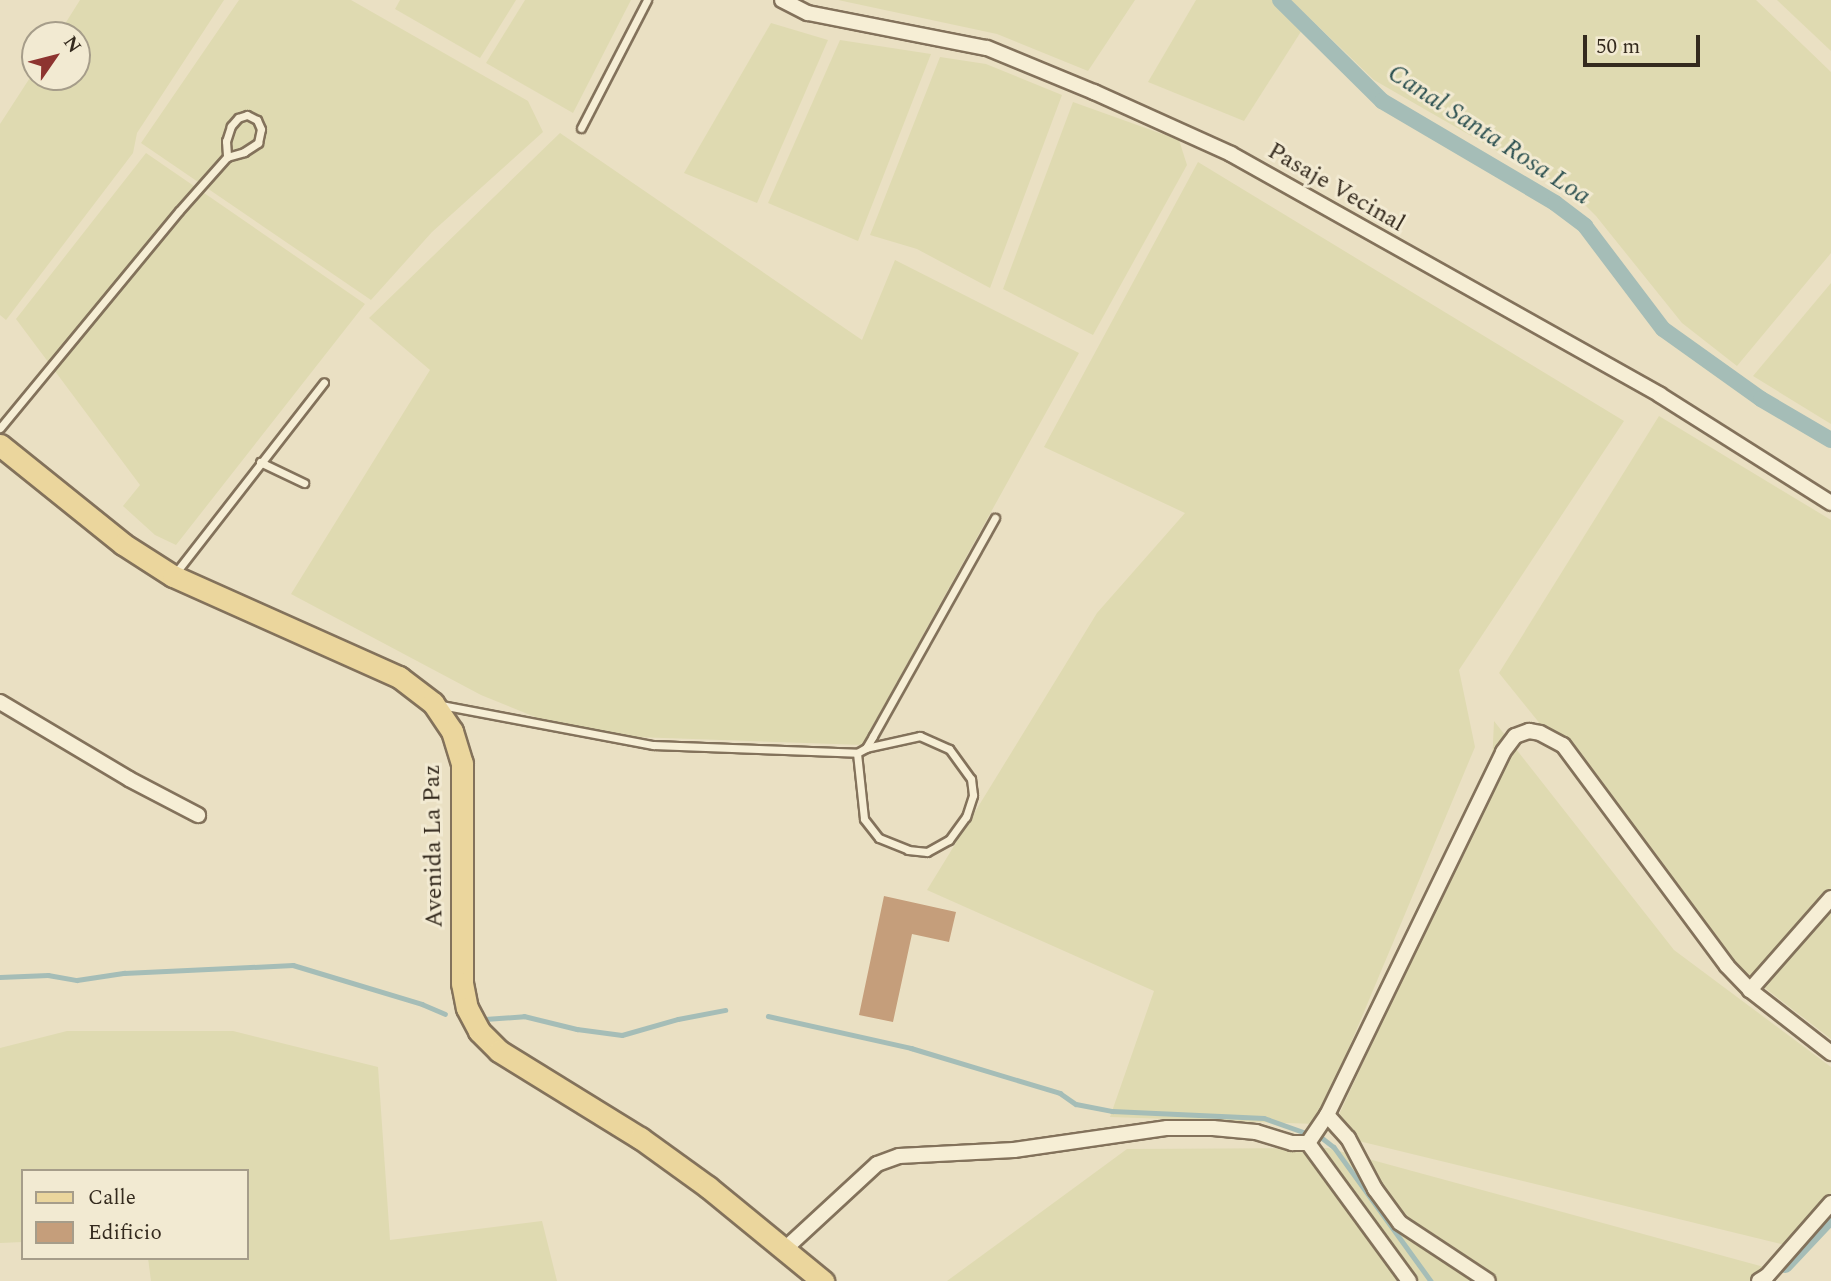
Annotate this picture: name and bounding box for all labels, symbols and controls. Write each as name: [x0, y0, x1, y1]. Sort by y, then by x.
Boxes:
north arrow: [21, 21, 91, 91]
scale bar: [1586, 21, 1703, 65]
text: N: [56, 30, 88, 59]
text: 50 m: [1596, 31, 1640, 63]
water label: Canal Santa Rosa Loa: [1382, 58, 1596, 212]
street label: Pasaje Vecinal: [1262, 137, 1410, 239]
street label: Avenida La Paz: [418, 764, 450, 928]
legend: [21, 1169, 248, 1260]
text: Calle: [88, 1182, 136, 1214]
text: Edificio: [88, 1217, 162, 1249]

